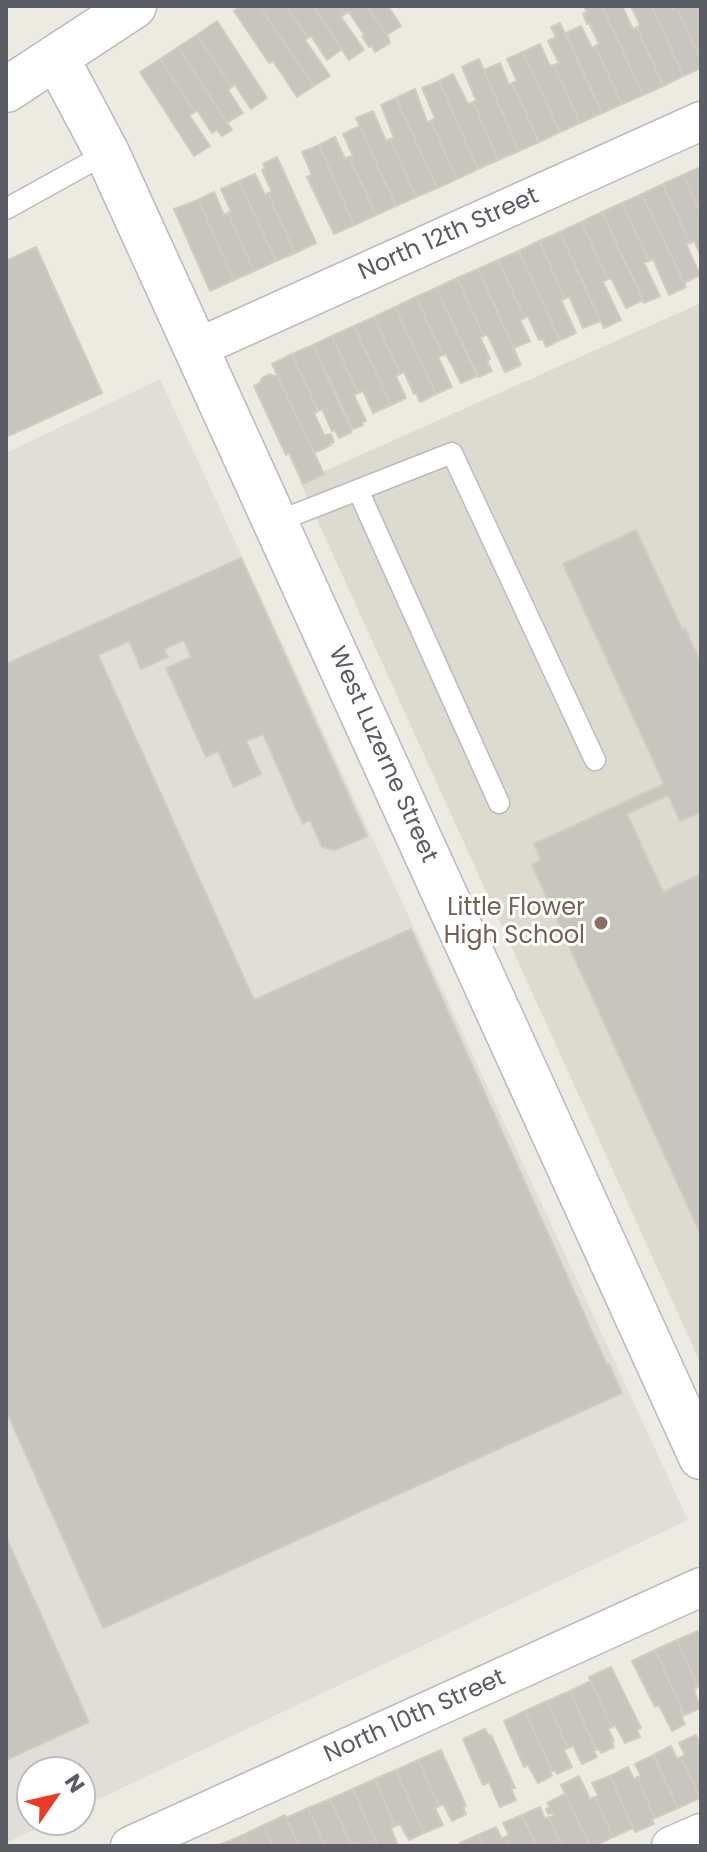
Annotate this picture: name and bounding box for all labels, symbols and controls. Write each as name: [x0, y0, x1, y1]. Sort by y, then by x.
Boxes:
street label: North 12th Street: [355, 182, 543, 288]
street label: West Luzerne Street: [321, 643, 443, 867]
place label: Little Flower High School: [444, 895, 585, 951]
marker: Little Flower High School: [592, 914, 610, 932]
street label: North 10th Street: [320, 1664, 510, 1770]
north arrow: [16, 1756, 96, 1836]
text: N: [57, 1768, 92, 1799]

